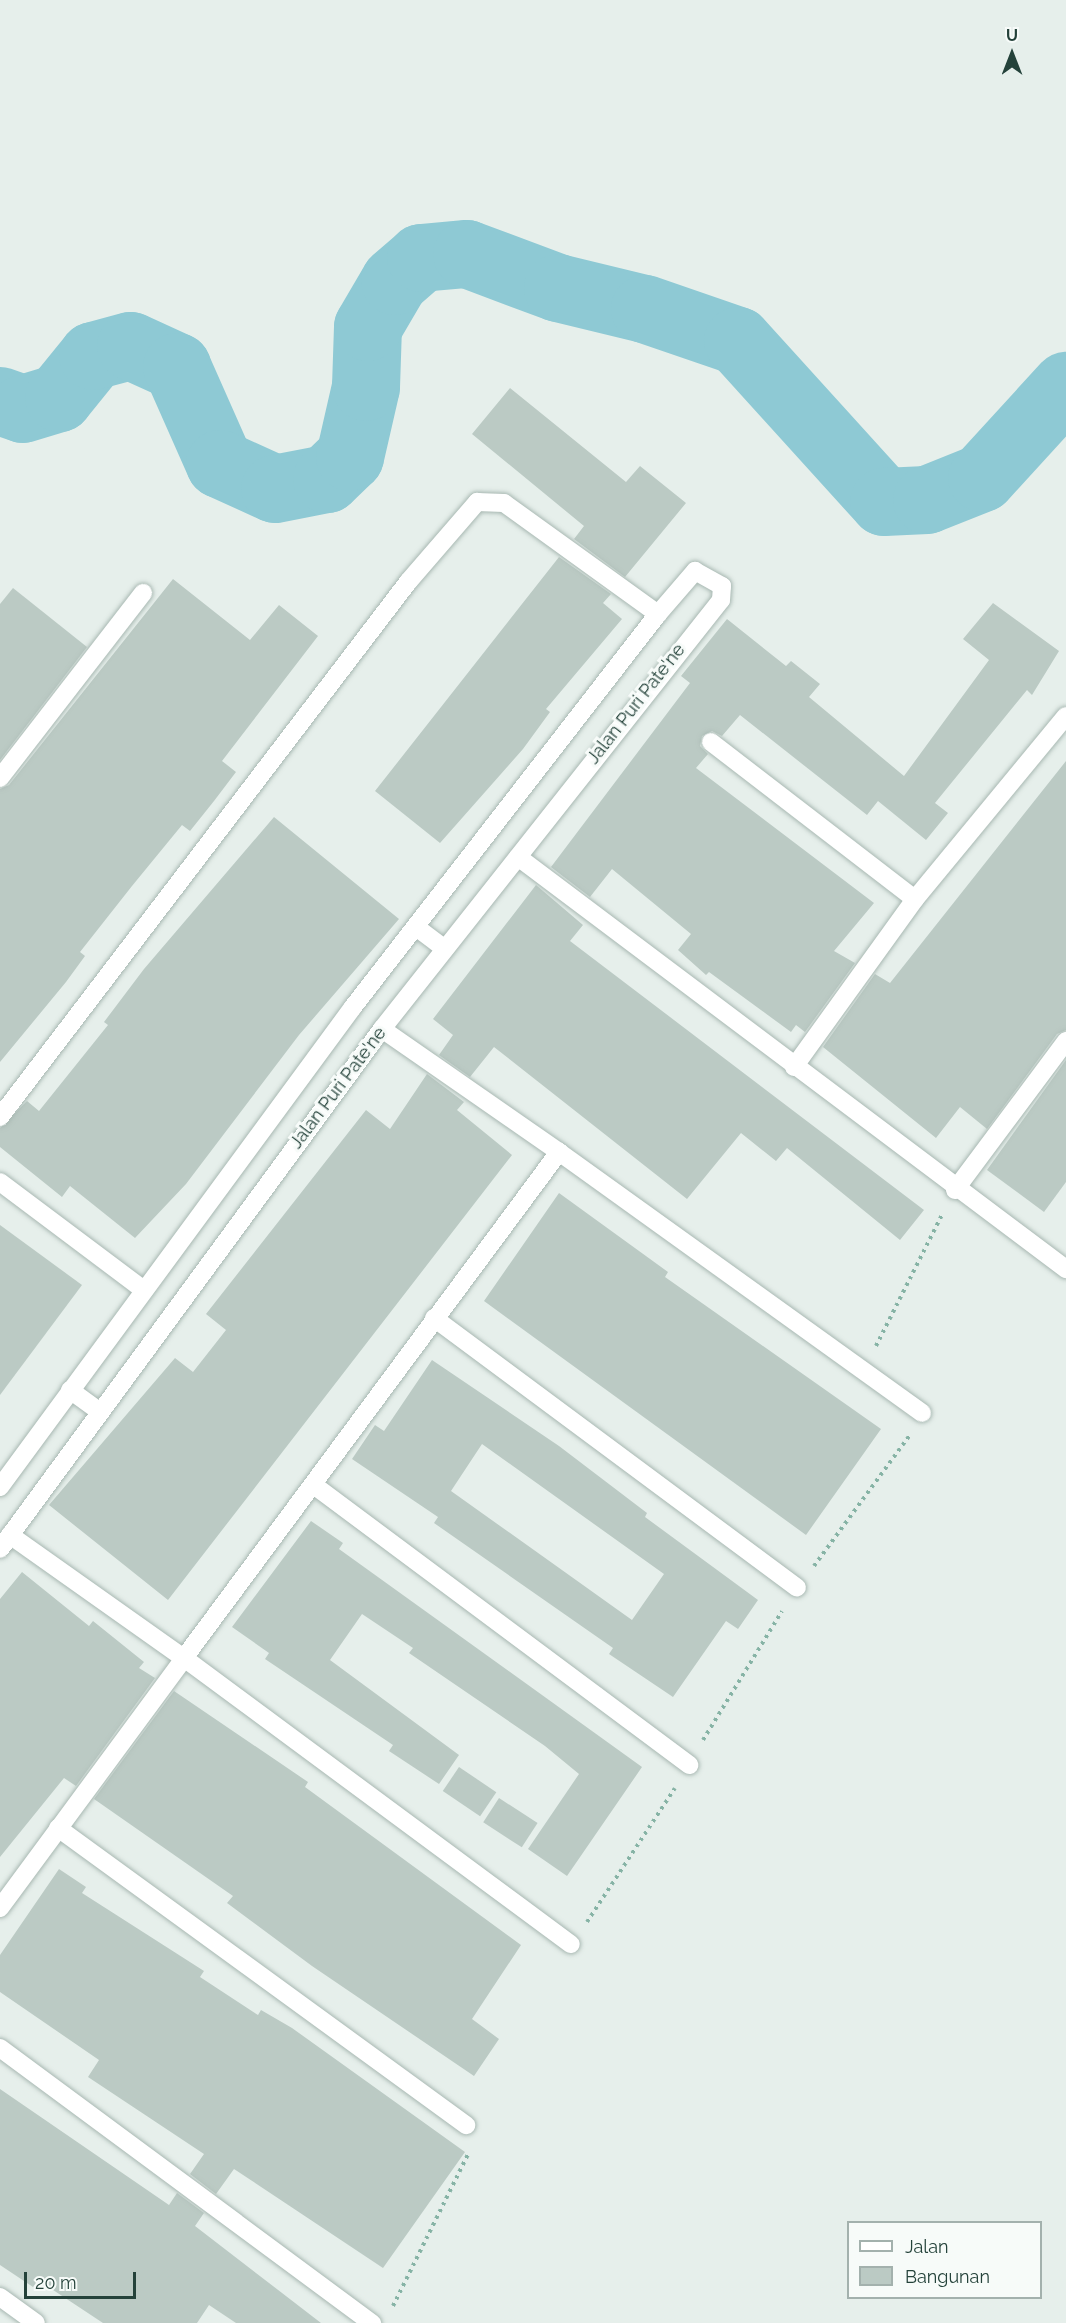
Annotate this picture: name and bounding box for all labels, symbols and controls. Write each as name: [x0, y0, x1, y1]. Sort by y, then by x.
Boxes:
north arrow: [982, 24, 1042, 84]
text: U: [1006, 26, 1018, 45]
street label: Jalan Puri Pate'ne: [582, 640, 690, 768]
street label: Jalan Puri Pate'ne: [285, 1023, 391, 1153]
legend: [847, 2221, 1042, 2299]
text: Jalan: [905, 2236, 949, 2257]
scale bar: [27, 2260, 140, 2298]
text: Bangunan: [905, 2266, 990, 2287]
text: 20 m: [35, 2272, 77, 2293]

